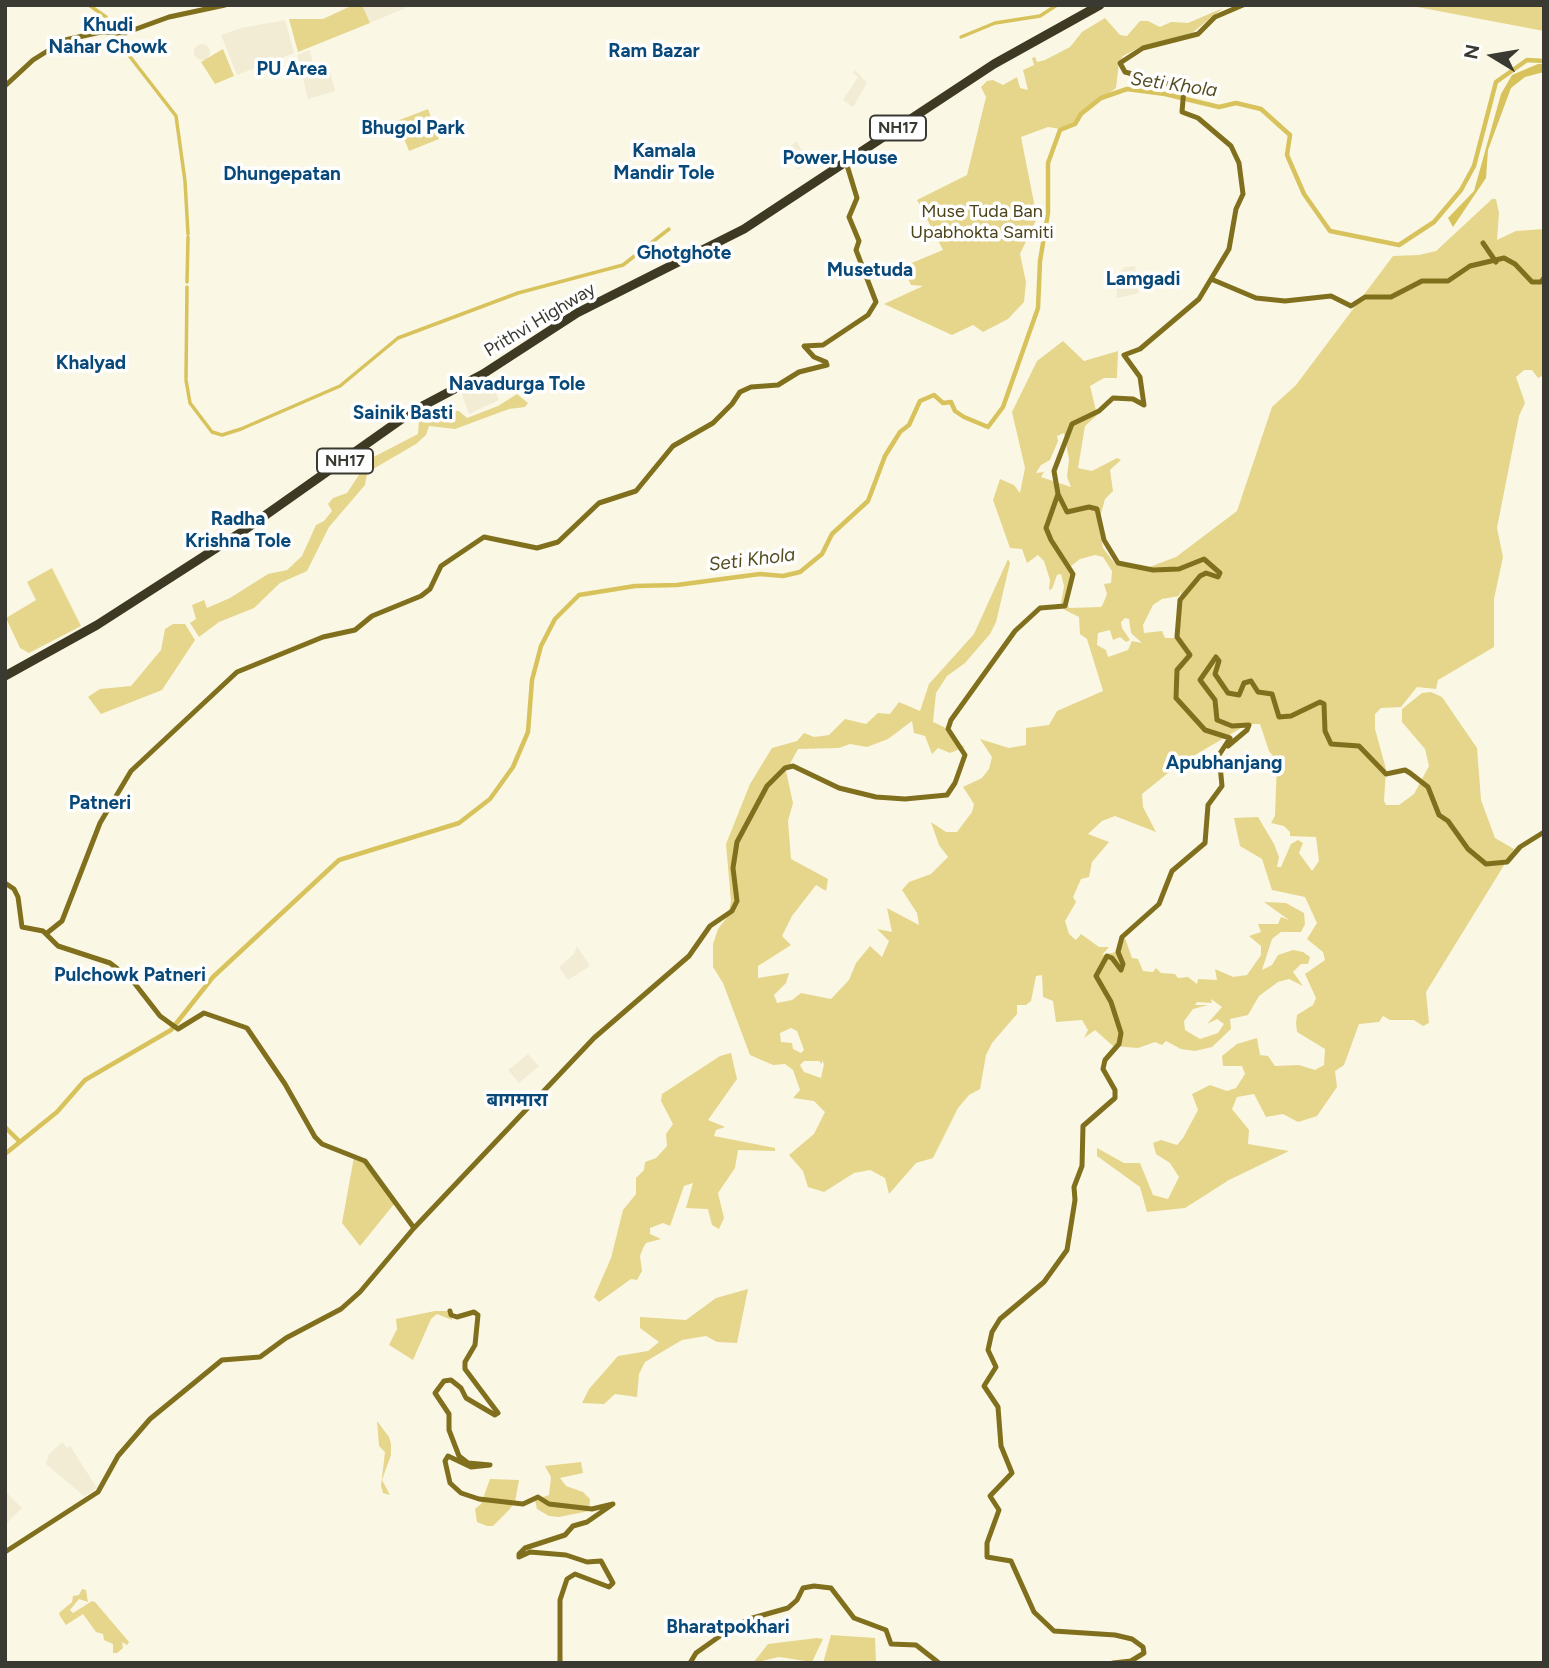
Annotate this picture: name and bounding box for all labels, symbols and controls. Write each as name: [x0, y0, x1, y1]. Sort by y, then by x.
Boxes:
district label: Khudi Nahar Chowk: [49, 14, 167, 58]
north arrow: [1458, 21, 1528, 91]
district label: Ram Bazar: [608, 40, 700, 62]
text: N: [1459, 42, 1485, 61]
district label: PU Area: [257, 58, 327, 80]
water label: Seti Khola: [1129, 68, 1219, 102]
road number: NH17: [870, 116, 926, 140]
district label: Bhugol Park: [361, 117, 465, 139]
district label: Kamala Mandir Tole: [613, 140, 715, 184]
district label: Power House: [782, 147, 898, 169]
district label: Dhungepatan: [223, 163, 341, 185]
park label: Muse Tuda Ban Upabhokta Samiti: [910, 201, 1054, 244]
district label: Ghotghote: [637, 242, 731, 264]
district label: Musetuda: [827, 259, 913, 281]
district label: Lamgadi: [1106, 268, 1180, 290]
street label: Prithvi Highway: [480, 278, 600, 362]
district label: Khalyad: [56, 352, 126, 374]
district label: Navadurga Tole: [449, 373, 585, 395]
district label: Sainik Basti: [353, 402, 453, 424]
road number: NH17: [317, 448, 373, 474]
district label: Radha Krishna Tole: [185, 508, 291, 552]
water label: Seti Khola: [707, 543, 797, 577]
district label: Apubhanjang: [1166, 752, 1282, 774]
district label: Patneri: [69, 792, 131, 814]
district label: Pulchowk Patneri: [54, 964, 206, 986]
district label: बागमारा: [486, 1089, 548, 1111]
district label: Bharatpokhari: [666, 1616, 790, 1638]

